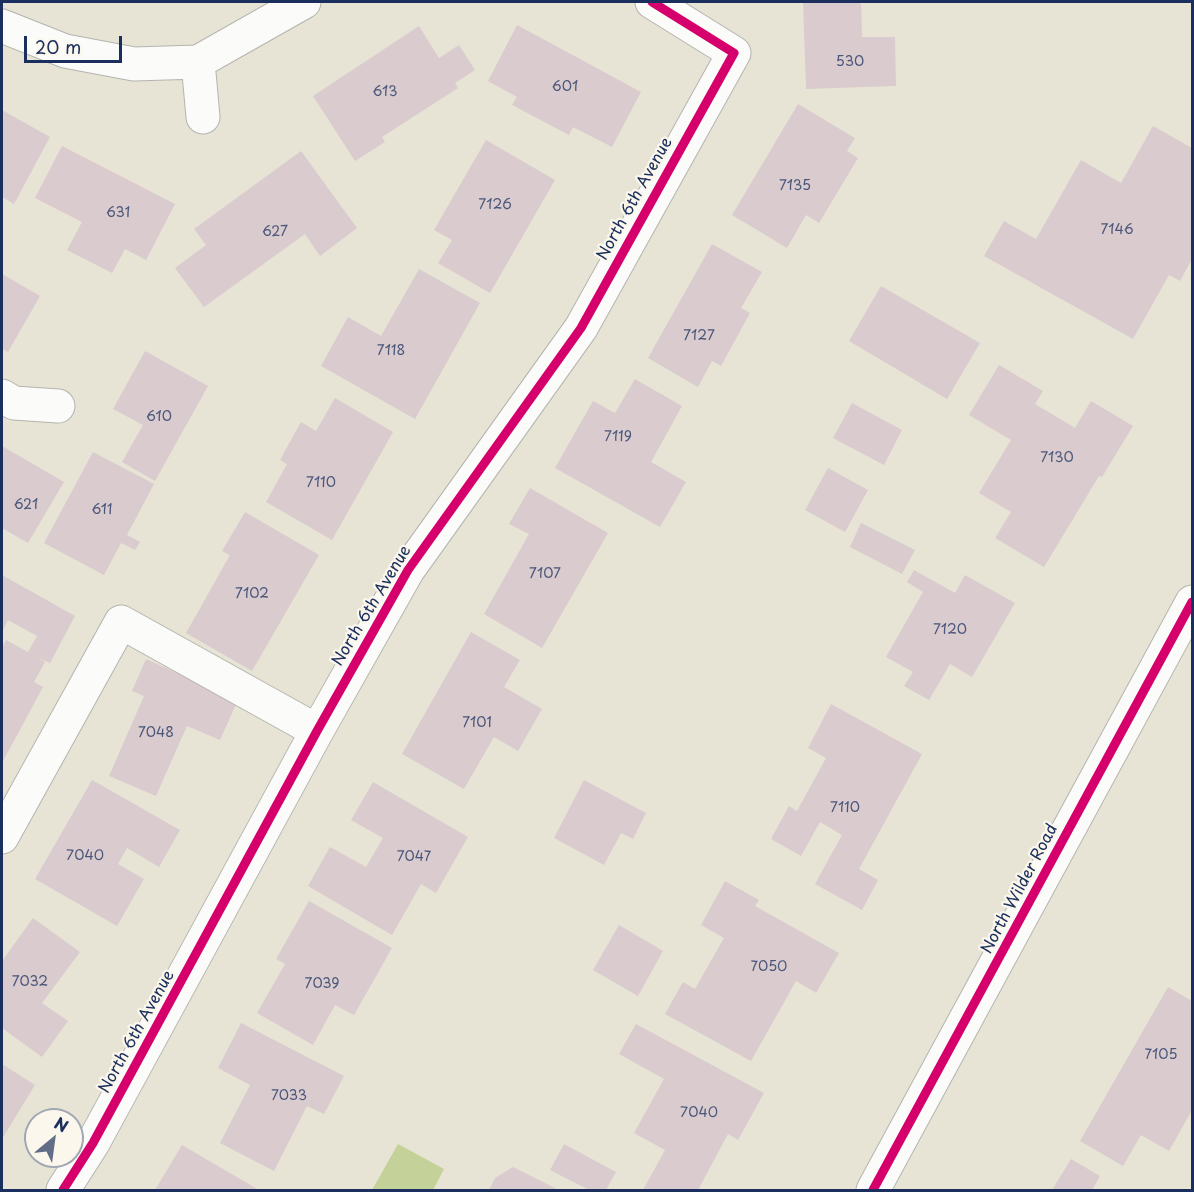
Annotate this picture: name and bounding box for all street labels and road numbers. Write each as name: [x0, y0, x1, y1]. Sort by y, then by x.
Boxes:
street label: North 6th Avenue: [593, 134, 677, 264]
street label: North 6th Avenue: [328, 542, 416, 670]
street label: North Wilder Road: [978, 821, 1062, 957]
street label: North 6th Avenue: [95, 967, 179, 1097]

